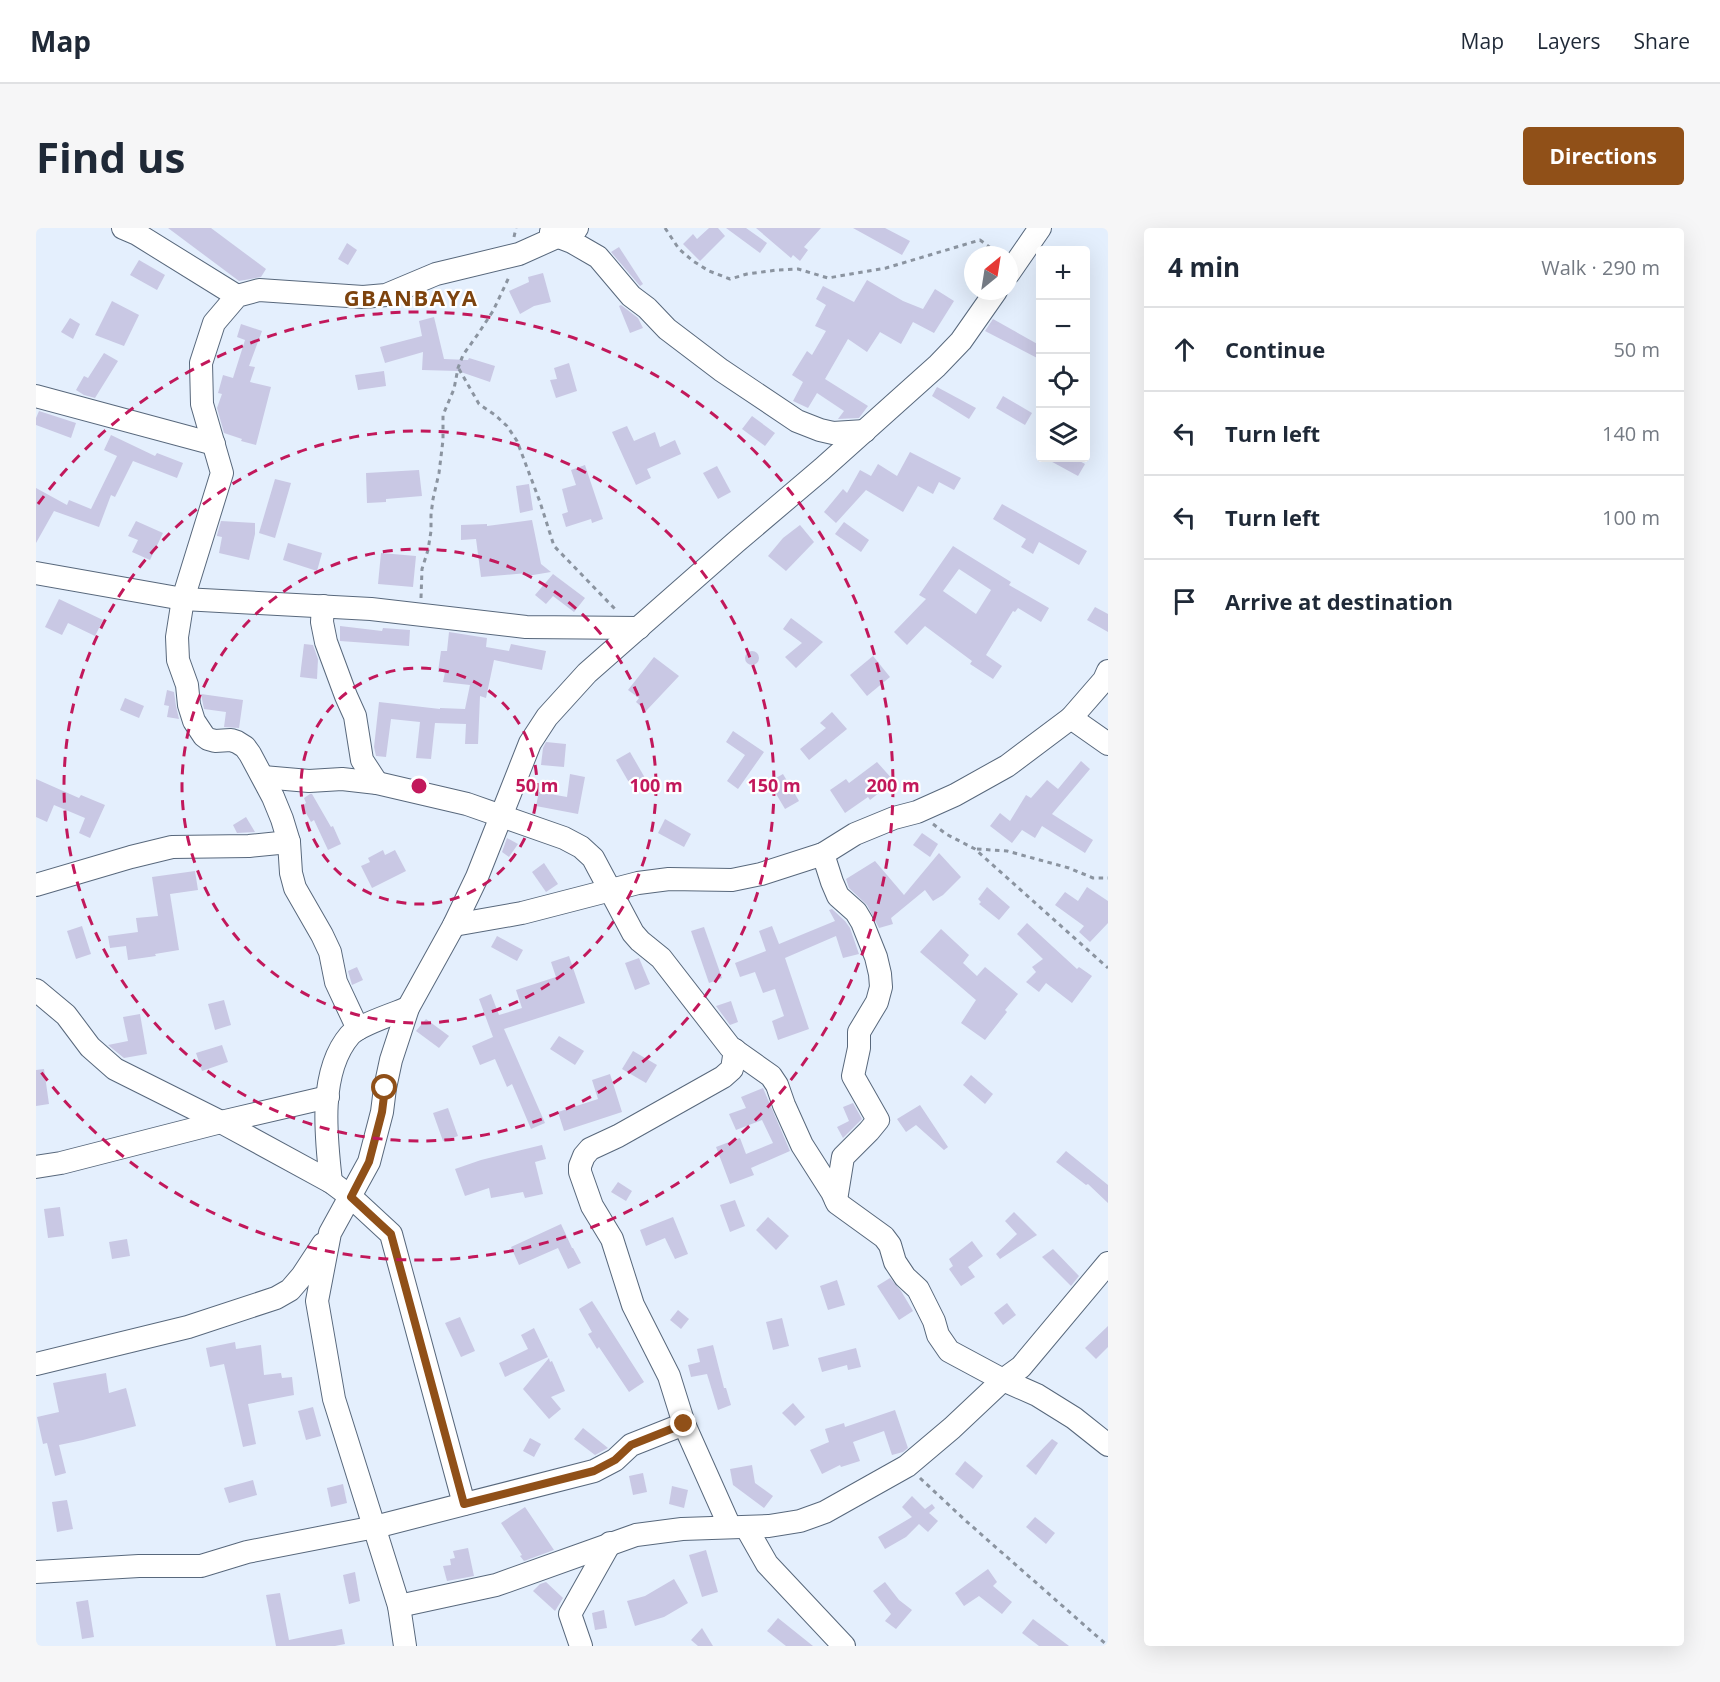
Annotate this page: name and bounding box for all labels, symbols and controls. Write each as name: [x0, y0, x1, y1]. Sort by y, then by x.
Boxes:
text: Map: [30, 22, 91, 60]
text: Map: [1461, 27, 1504, 55]
text: Layers: [1537, 27, 1601, 55]
text: Share: [1634, 27, 1690, 55]
button: Directions: [1523, 127, 1684, 185]
text: Find us: [36, 128, 185, 185]
north arrow: [964, 246, 1018, 300]
map controls: [1036, 246, 1090, 462]
button: +: [1036, 246, 1090, 300]
text: 4 min: [1168, 249, 1240, 285]
text: Walk · 290 m: [1541, 254, 1660, 281]
district label: GBANBAYA: [344, 282, 478, 312]
button: −: [1036, 300, 1090, 354]
icon: ahead: [1168, 333, 1201, 366]
text: Continue: [1225, 334, 1325, 364]
text: 50 m: [1613, 336, 1660, 363]
button: locate: [1036, 354, 1090, 408]
button: layers: [1036, 408, 1090, 462]
icon: left: [1168, 417, 1201, 450]
text: Turn left: [1225, 418, 1320, 448]
text: 140 m: [1602, 420, 1660, 447]
icon: left: [1168, 501, 1201, 534]
text: Turn left: [1225, 502, 1320, 532]
text: 100 m: [1602, 504, 1660, 531]
icon: arrive: [1168, 585, 1201, 618]
text: Arrive at destination: [1225, 586, 1453, 616]
text: 50 m: [516, 773, 558, 797]
text: 100 m: [629, 773, 683, 797]
text: 150 m: [747, 773, 801, 797]
text: 200 m: [866, 773, 920, 797]
centre of rings: [409, 776, 429, 796]
route start: [371, 1074, 397, 1100]
route end: [670, 1410, 696, 1436]

